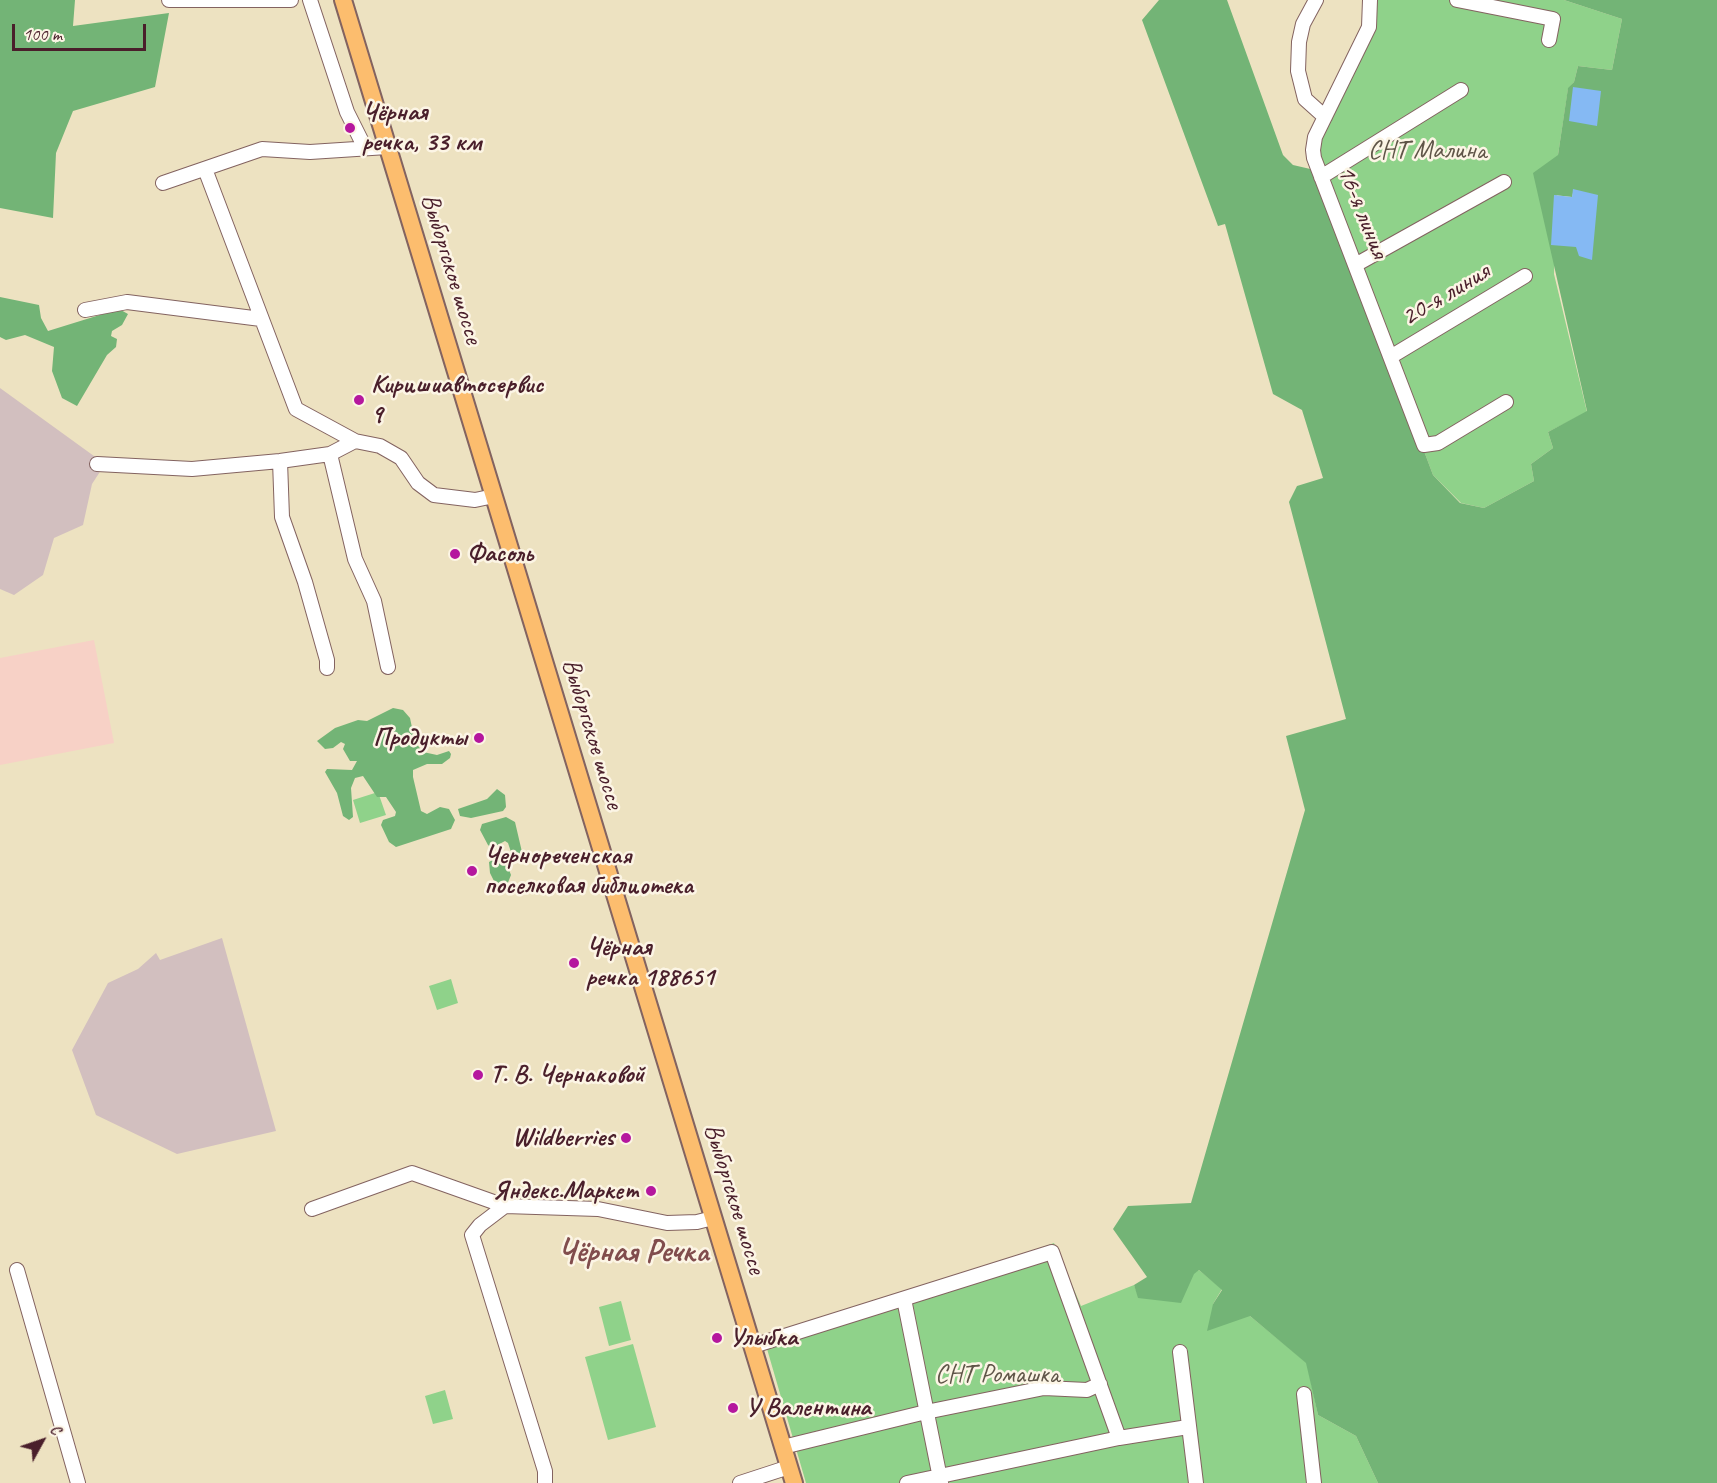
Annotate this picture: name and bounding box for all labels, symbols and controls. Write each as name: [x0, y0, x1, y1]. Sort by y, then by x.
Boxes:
scale bar: [15, 12, 148, 50]
text: 100 m: [23, 23, 62, 45]
place label: Чёрная речка, 33 км: [362, 97, 481, 158]
marker: Чёрная речка, 33 км: [343, 121, 357, 135]
park label: СНТ Малина: [1368, 135, 1486, 167]
street label: 16-я линия: [1329, 161, 1395, 263]
street label: Выборгское шоссе: [413, 190, 489, 348]
street label: 20-я линия: [1396, 257, 1496, 333]
place label: Киришиавтосервис 9: [371, 369, 543, 430]
marker: Киришиавтосервис 9: [352, 393, 366, 407]
place label: Фасоль: [467, 538, 533, 570]
marker: Фасоль: [448, 547, 462, 561]
street label: Выборгское шоссе: [554, 655, 630, 813]
place label: Продукты: [373, 722, 467, 754]
marker: Продукты: [472, 731, 486, 745]
place label: Чернореченская поселковая библиотека: [484, 840, 693, 902]
marker: Чернореченская поселковая библиотека: [465, 864, 479, 878]
place label: Чёрная речка 188651: [586, 932, 714, 994]
marker: Чёрная речка 188651: [567, 956, 581, 970]
place label: Т. В. Чернаковой: [490, 1059, 644, 1091]
marker: Т. В. Чернаковой: [471, 1068, 485, 1082]
street label: Выборгское шоссе: [696, 1120, 772, 1278]
place label: Wildberries: [512, 1122, 614, 1154]
marker: Wildberries: [619, 1131, 633, 1145]
place label: Яндекс.Маркет: [493, 1175, 639, 1207]
marker: Яндекс.Маркет: [644, 1184, 658, 1198]
district label: Чёрная Речка: [557, 1234, 709, 1272]
place label: Улыбка: [729, 1322, 797, 1354]
marker: Улыбка: [710, 1331, 724, 1345]
park label: СНТ Ромашка: [935, 1359, 1059, 1391]
place label: У Валентина: [745, 1392, 871, 1424]
marker: У Валентина: [726, 1401, 740, 1415]
north arrow: [12, 1411, 72, 1471]
text: С: [46, 1420, 66, 1439]

